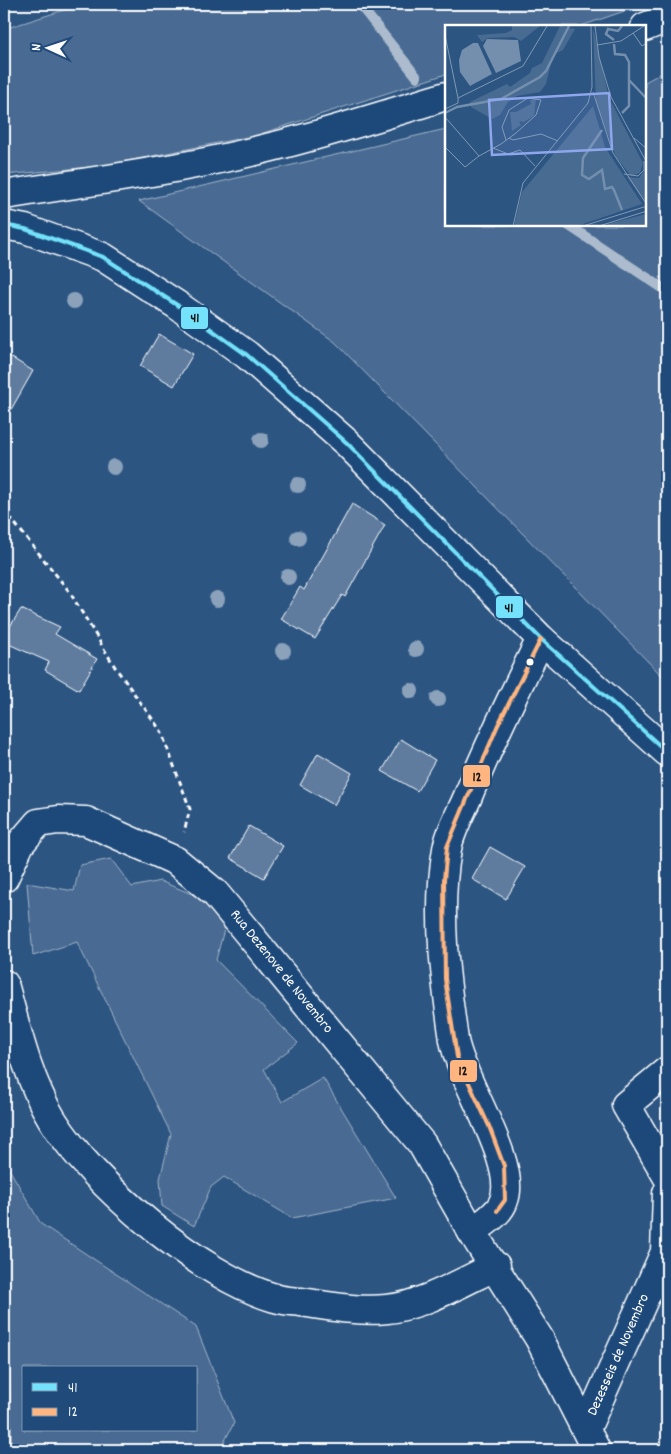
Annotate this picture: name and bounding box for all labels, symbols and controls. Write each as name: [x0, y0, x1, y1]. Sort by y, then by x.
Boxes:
north arrow: [22, 22, 72, 72]
inset map: [445, 25, 646, 226]
text: N: [27, 43, 47, 51]
line badge: 41: [180, 306, 209, 330]
text: 41: [191, 309, 199, 329]
line badge: 41: [495, 595, 524, 619]
text: 41: [505, 599, 513, 619]
unlabelled marker: [525, 657, 535, 667]
line badge: 12: [462, 764, 491, 788]
text: 12: [472, 768, 482, 788]
street label: Rua Dezenove de Novembro: [224, 905, 338, 1039]
line badge: 12: [449, 1059, 478, 1083]
text: 12: [458, 1062, 468, 1082]
street label: Dezesseis de Novembro: [582, 1290, 656, 1420]
legend: [22, 1366, 198, 1432]
text: 41: [68, 1378, 78, 1400]
text: 12: [68, 1402, 78, 1424]

